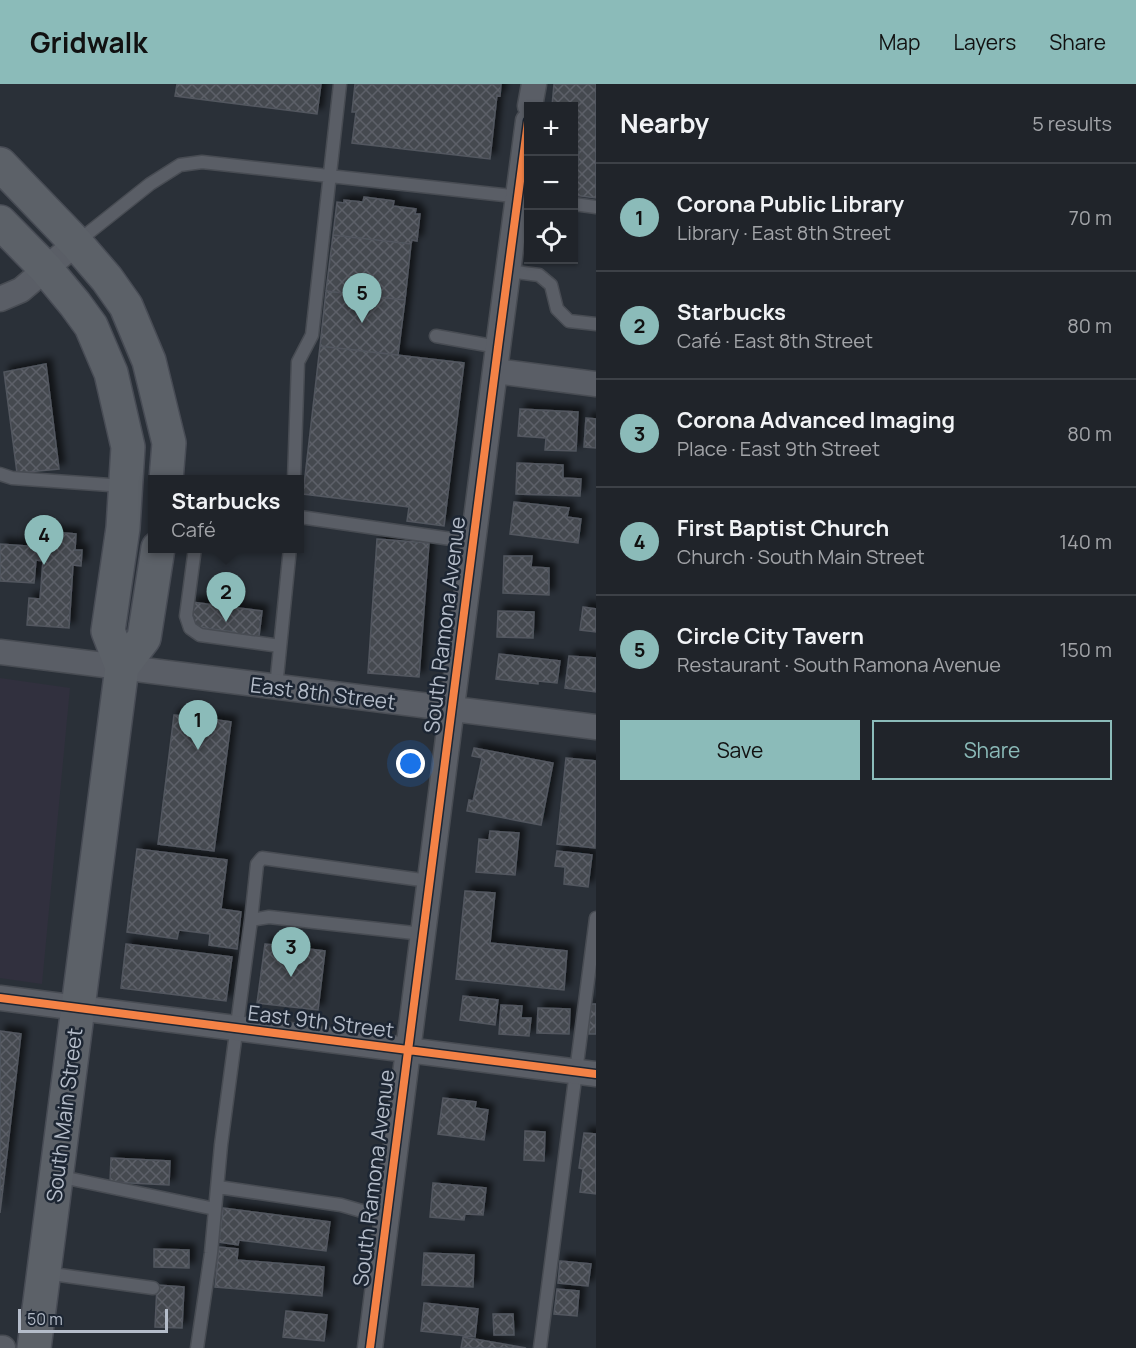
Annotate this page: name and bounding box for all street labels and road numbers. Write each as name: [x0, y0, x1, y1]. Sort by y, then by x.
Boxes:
street label: South Ramona Avenue: [417, 515, 471, 735]
street label: East 8th Street: [249, 670, 397, 716]
street label: East 9th Street: [246, 998, 396, 1044]
street label: South Main Street: [39, 1026, 89, 1204]
street label: South Ramona Avenue: [346, 1068, 400, 1288]

